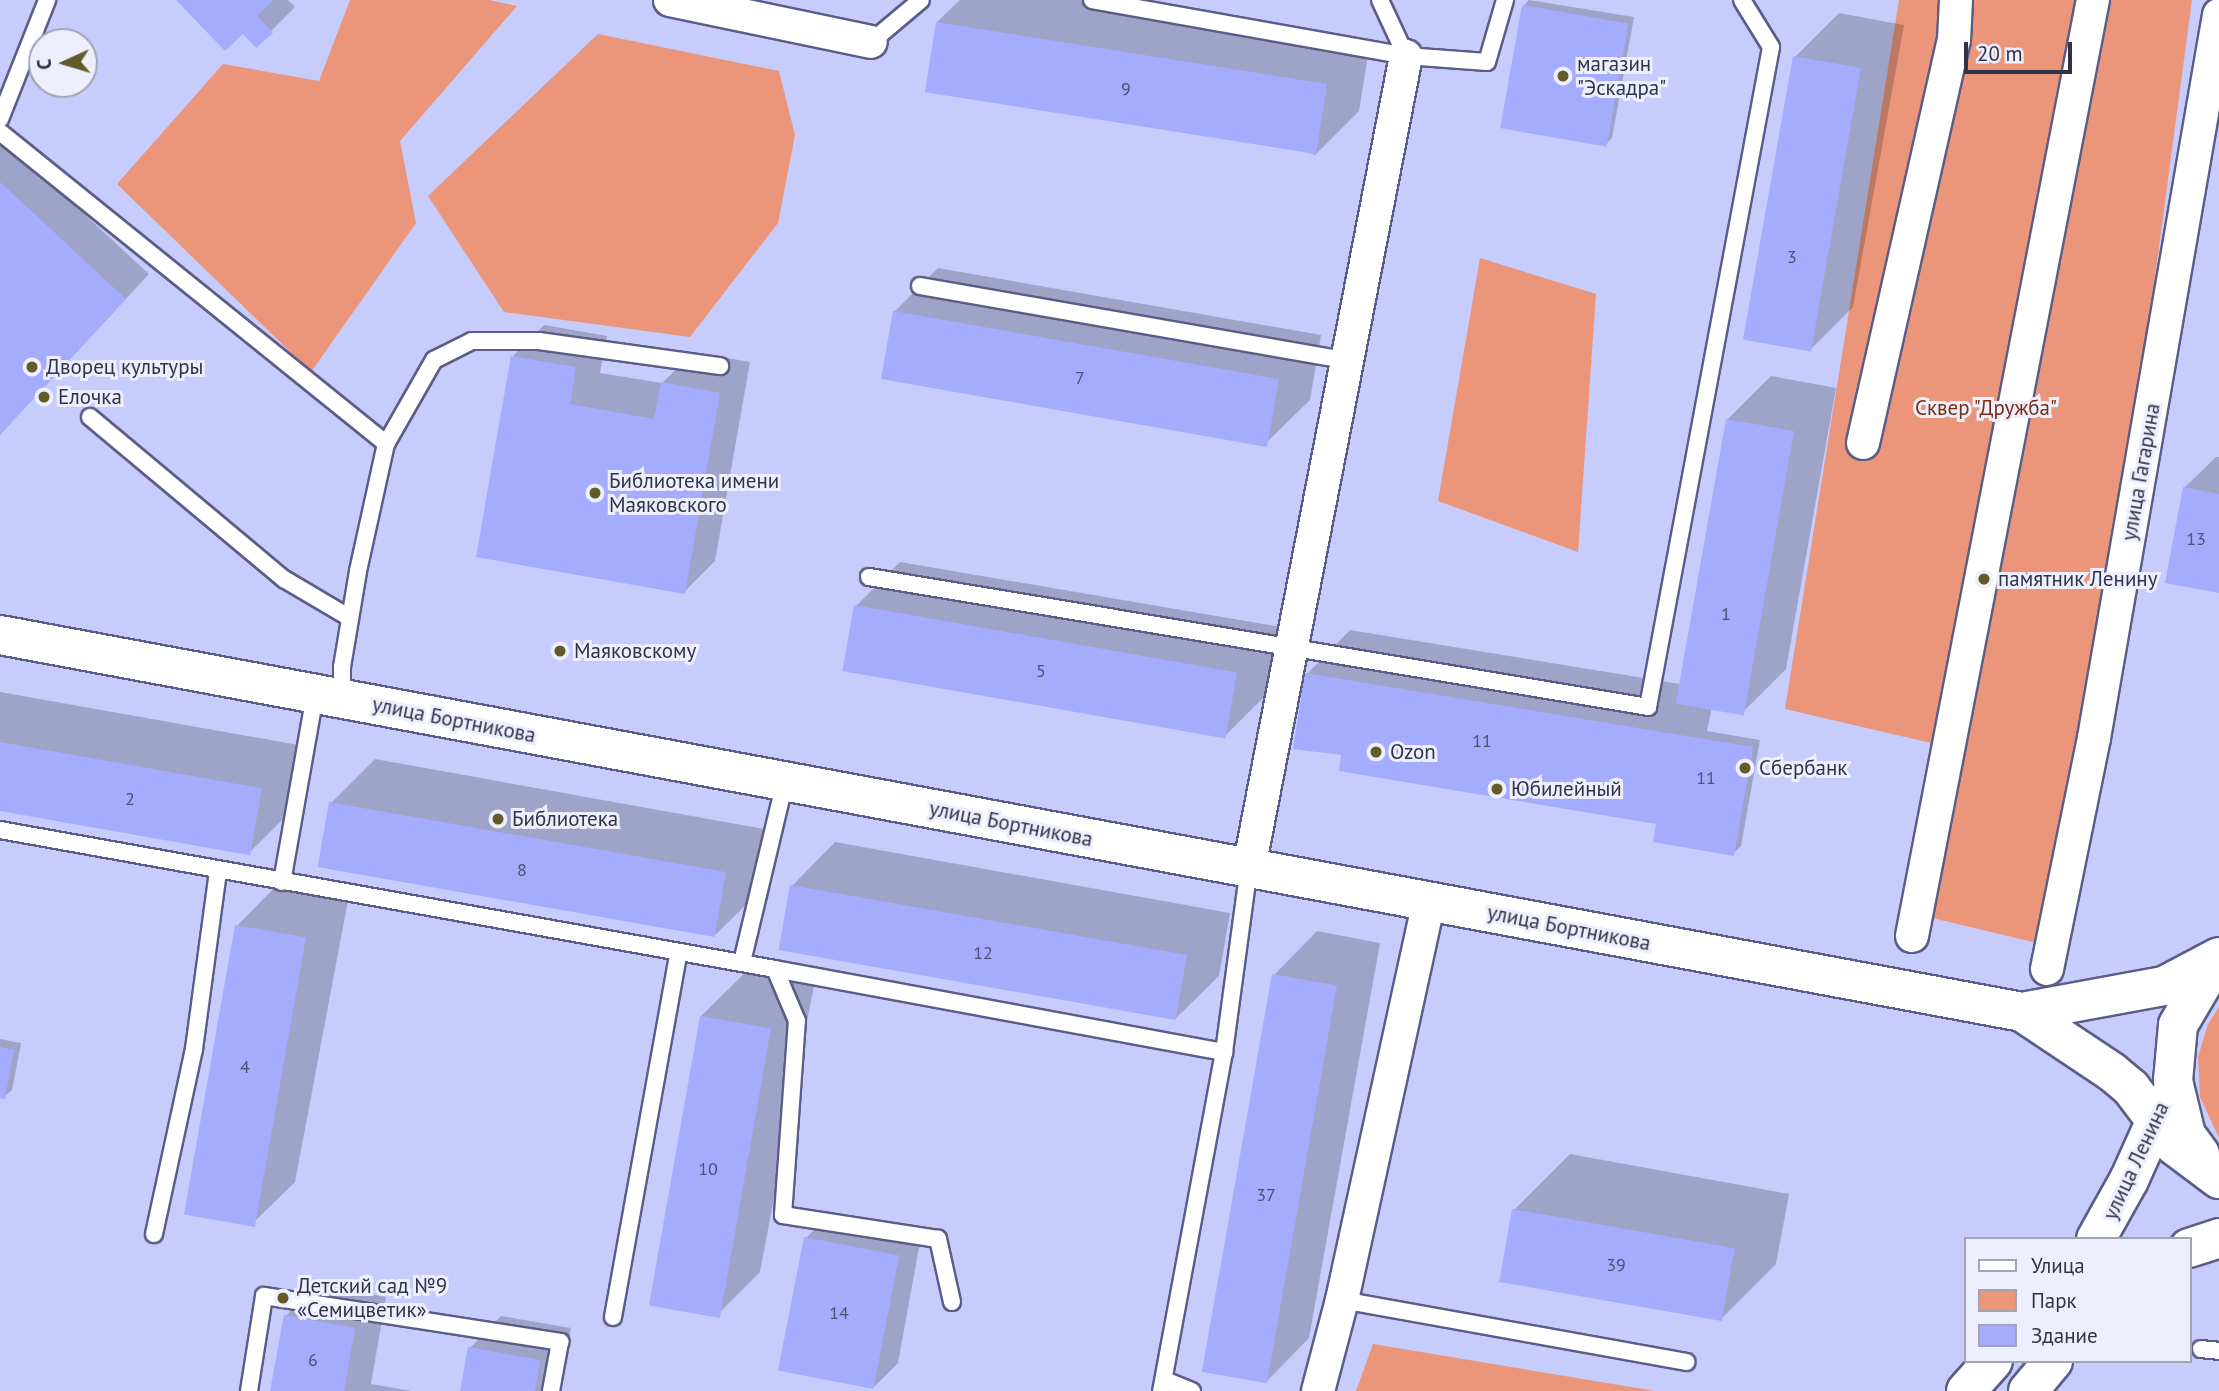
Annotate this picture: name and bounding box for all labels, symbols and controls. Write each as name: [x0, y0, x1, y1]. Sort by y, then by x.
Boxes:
north arrow: [28, 28, 98, 98]
scale bar: [1967, 28, 2076, 72]
text: 20 m: [1977, 40, 2023, 67]
place label: магазин "Эскадра": [1577, 51, 1666, 101]
text: С: [32, 58, 56, 70]
marker: магазин "Эскадра": [1555, 68, 1571, 84]
house number: 9: [1121, 78, 1131, 100]
house number: 3: [1787, 246, 1797, 268]
place label: Дворец культуры: [46, 354, 203, 380]
marker: Дворец культуры: [24, 359, 40, 375]
house number: 7: [1075, 367, 1085, 389]
place label: Елочка: [58, 384, 122, 410]
marker: Елочка: [36, 389, 52, 405]
park label: Сквер "Дружба": [1914, 395, 2058, 421]
street label: улица Гагарина: [2117, 401, 2165, 543]
place label: Библиотека имени Маяковского: [609, 468, 779, 518]
marker: Библиотека имени Маяковского: [587, 485, 603, 501]
house number: 13: [2186, 528, 2206, 550]
place label: памятник Ленину: [1998, 566, 2158, 592]
marker: памятник Ленину: [1976, 571, 1992, 587]
house number: 1: [1721, 603, 1731, 625]
place label: Маяковскому: [574, 638, 696, 664]
marker: Маяковскому: [552, 643, 568, 659]
house number: 5: [1036, 660, 1046, 682]
street label: улица Бортникова: [370, 692, 538, 748]
house number: 11: [1472, 730, 1492, 752]
place label: Ozon: [1390, 739, 1436, 765]
marker: Ozon: [1368, 744, 1384, 760]
place label: Сбербанк: [1759, 755, 1847, 781]
marker: Сбербанк: [1737, 760, 1753, 776]
house number: 11: [1696, 767, 1716, 789]
place label: Юбилейный: [1511, 776, 1622, 802]
marker: Юбилейный: [1489, 781, 1505, 797]
house number: 2: [125, 788, 135, 810]
street label: улица Бортникова: [927, 796, 1095, 852]
place label: Библиотека: [512, 806, 618, 832]
marker: Библиотека: [490, 811, 506, 827]
house number: 8: [517, 859, 527, 881]
street label: улица Бортникова: [1485, 900, 1653, 956]
house number: 12: [973, 942, 993, 964]
house number: 4: [240, 1056, 250, 1078]
street label: улица Ленина: [2098, 1098, 2174, 1224]
house number: 10: [698, 1158, 718, 1180]
house number: 37: [1256, 1184, 1276, 1206]
legend: [1964, 1237, 2191, 1363]
text: Улица: [2031, 1252, 2085, 1279]
house number: 39: [1606, 1254, 1626, 1276]
place label: Детский сад №9 «Семицветик»: [297, 1273, 447, 1323]
text: Парк: [2031, 1287, 2077, 1314]
marker: Детский сад №9 «Семицветик»: [275, 1290, 291, 1306]
house number: 14: [829, 1302, 849, 1324]
text: Здание: [2031, 1322, 2098, 1349]
house number: 6: [308, 1349, 318, 1371]

